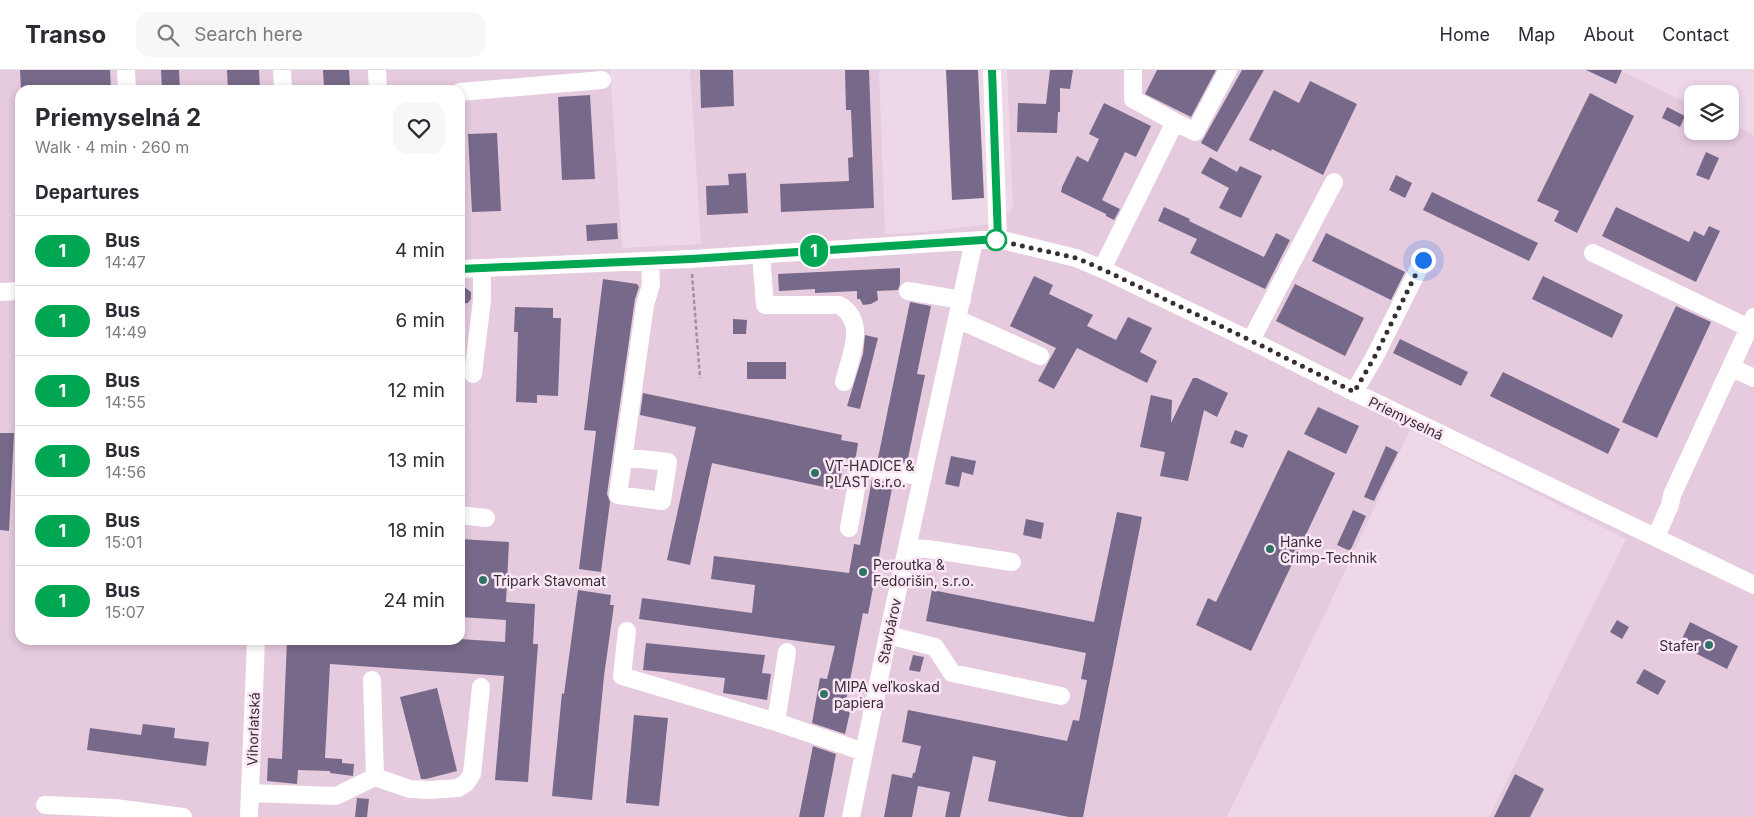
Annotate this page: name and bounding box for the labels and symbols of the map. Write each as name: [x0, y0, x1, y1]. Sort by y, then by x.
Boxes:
unlabelled marker: [985, 229, 1007, 251]
line badge: 1: [798, 235, 830, 267]
your location: [1411, 248, 1436, 273]
street label: Priemyselná: [1366, 393, 1446, 443]
place label: VT-HADICE & PLAST s.r.o.: [825, 457, 915, 490]
marker: VT-HADICE & PLAST s.r.o.: [809, 467, 821, 479]
place label: Hanke Crimp-Technik: [1280, 533, 1377, 566]
marker: Hanke Crimp-Technik: [1264, 543, 1276, 555]
place label: Peroutka & Fedorišin, s.r.o.: [873, 556, 974, 589]
marker: Peroutka & Fedorišin, s.r.o.: [857, 566, 869, 578]
place label: Tripark Stavomat: [493, 572, 606, 589]
marker: Tripark Stavomat: [477, 574, 489, 586]
street label: Stavbárov: [874, 596, 904, 665]
place label: Stafer: [1659, 637, 1699, 654]
marker: Stafer: [1703, 639, 1715, 651]
place label: MIPA veľkoskad papiera: [834, 678, 940, 711]
marker: MIPA veľkoskad papiera: [818, 688, 830, 700]
street label: Vihorlatská: [243, 692, 263, 766]

